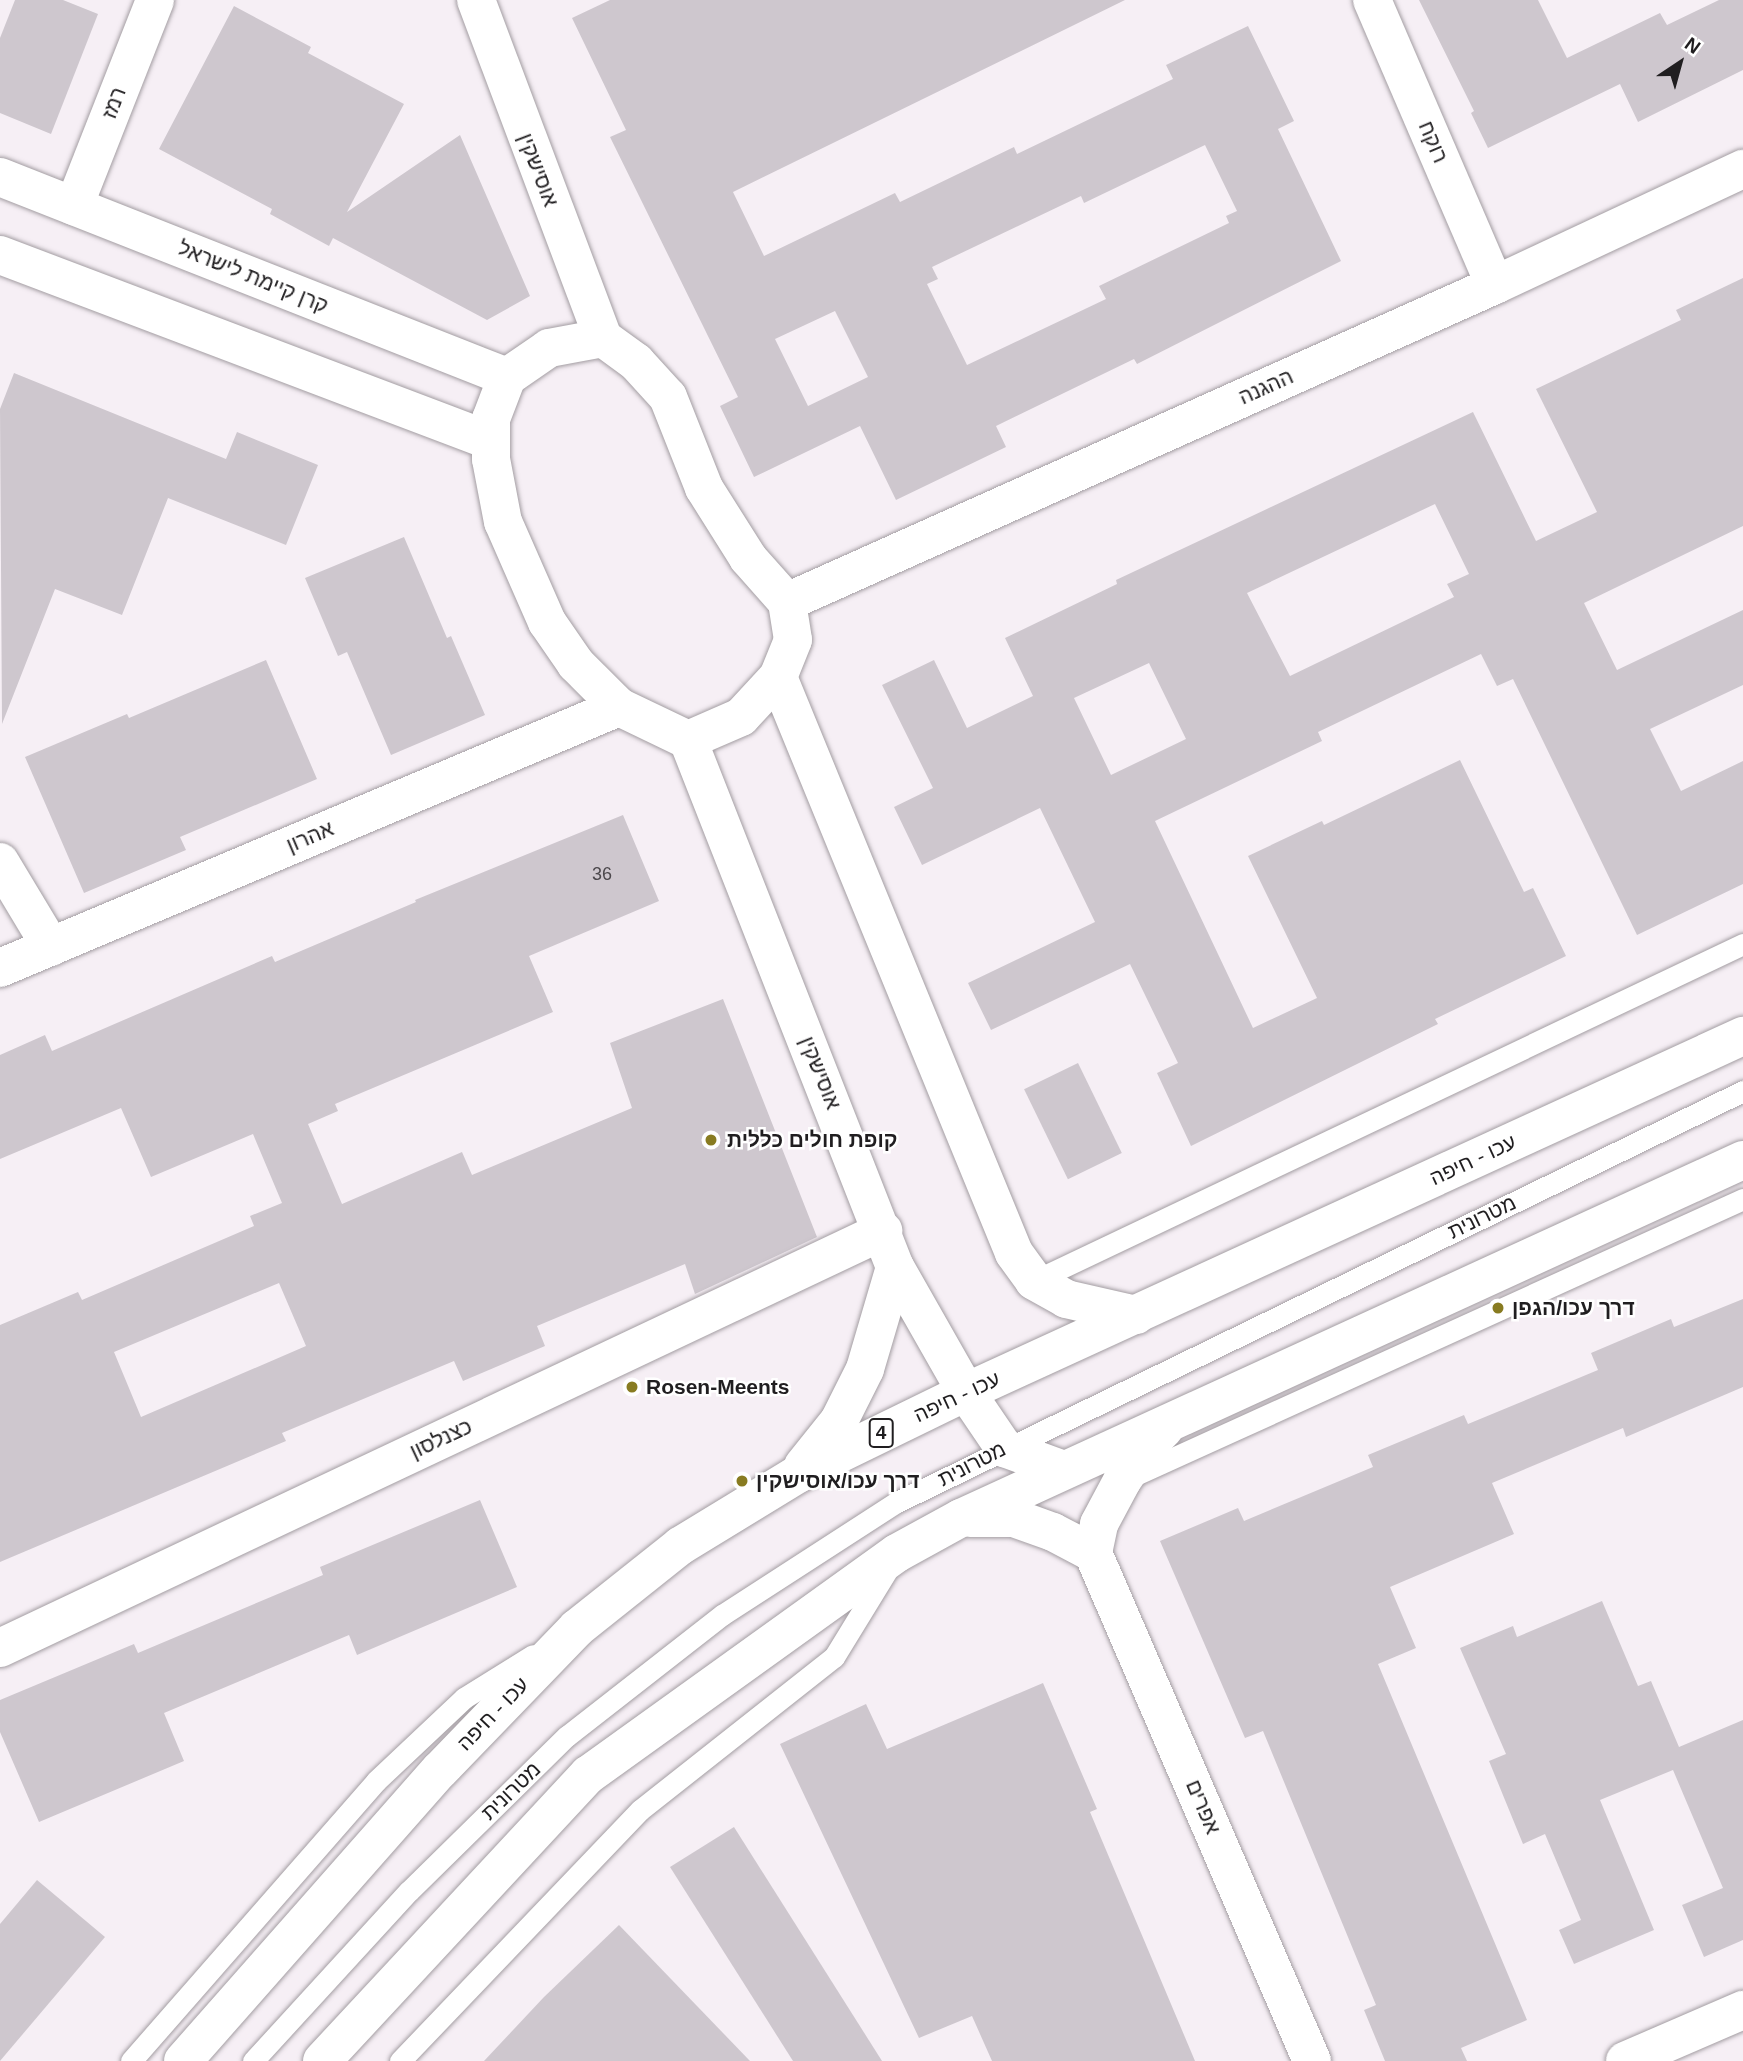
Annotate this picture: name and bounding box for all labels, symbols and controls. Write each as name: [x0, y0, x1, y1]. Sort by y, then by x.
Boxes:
north arrow: [1645, 28, 1715, 98]
text: N: [1681, 33, 1704, 58]
street label: רמז: [97, 84, 131, 122]
street label: רוקח: [1413, 117, 1453, 167]
street label: אוסישקין: [513, 130, 563, 210]
street label: קרן קיימת לישראל: [174, 235, 332, 319]
street label: ההגנה: [1235, 364, 1297, 410]
street label: אהרון: [283, 816, 337, 858]
house number: 36: [592, 863, 612, 885]
street label: אוסישקין: [794, 1033, 846, 1113]
place label: קופת חולים כללית: [727, 1127, 898, 1153]
street label: עכו - חיפה: [1426, 1129, 1520, 1191]
marker: קופת חולים כללית: [701, 1130, 721, 1150]
street label: מטרונית: [1444, 1190, 1520, 1244]
place label: דרך עכו/הגפן: [1512, 1295, 1635, 1321]
marker: דרך עכו/הגפן: [1490, 1300, 1506, 1316]
street label: עכו - חיפה: [910, 1366, 1004, 1428]
place label: Rosen-Meents: [646, 1374, 790, 1400]
marker: Rosen-Meents: [624, 1379, 640, 1395]
street label: כצנלסון: [406, 1414, 476, 1464]
road number: 4: [867, 1418, 895, 1448]
street label: מטרונית: [934, 1436, 1010, 1492]
place label: דרך עכו/אוסישקין: [756, 1468, 919, 1494]
marker: דרך עכו/אוסישקין: [734, 1473, 750, 1489]
street label: עכו - חיפה: [452, 1672, 534, 1756]
street label: מטרונית: [476, 1757, 546, 1825]
street label: אפרים: [1180, 1776, 1226, 1838]

